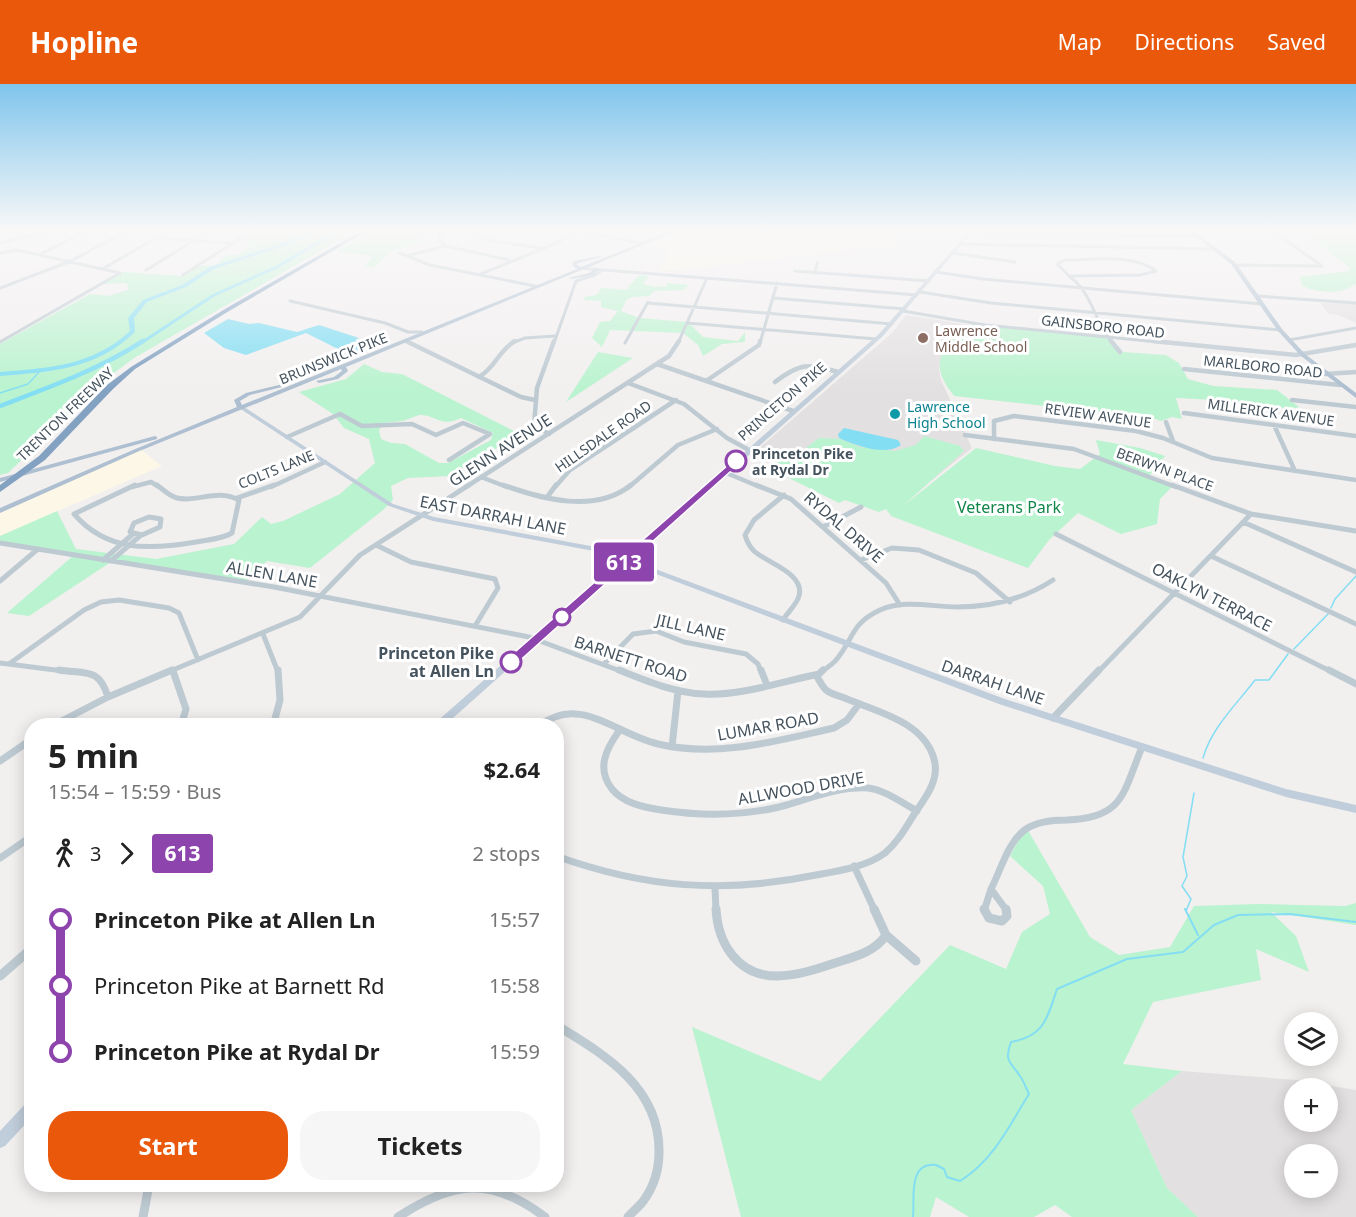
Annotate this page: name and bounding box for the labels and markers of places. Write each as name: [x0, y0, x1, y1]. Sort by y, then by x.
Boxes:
place label: Lawrence Middle School: [935, 321, 1027, 356]
marker: Lawrence Middle School: [916, 331, 930, 345]
place label: Lawrence High School: [907, 397, 986, 432]
marker: Lawrence High School: [888, 407, 902, 421]
place label: Princeton Pike at Rydal Dr: [752, 444, 853, 479]
marker: Princeton Pike at Rydal Dr: [725, 450, 747, 472]
unlabelled marker: [553, 608, 571, 626]
place label: Princeton Pike at Allen Ln: [378, 642, 494, 682]
marker: Princeton Pike at Allen Ln: [500, 651, 522, 673]

